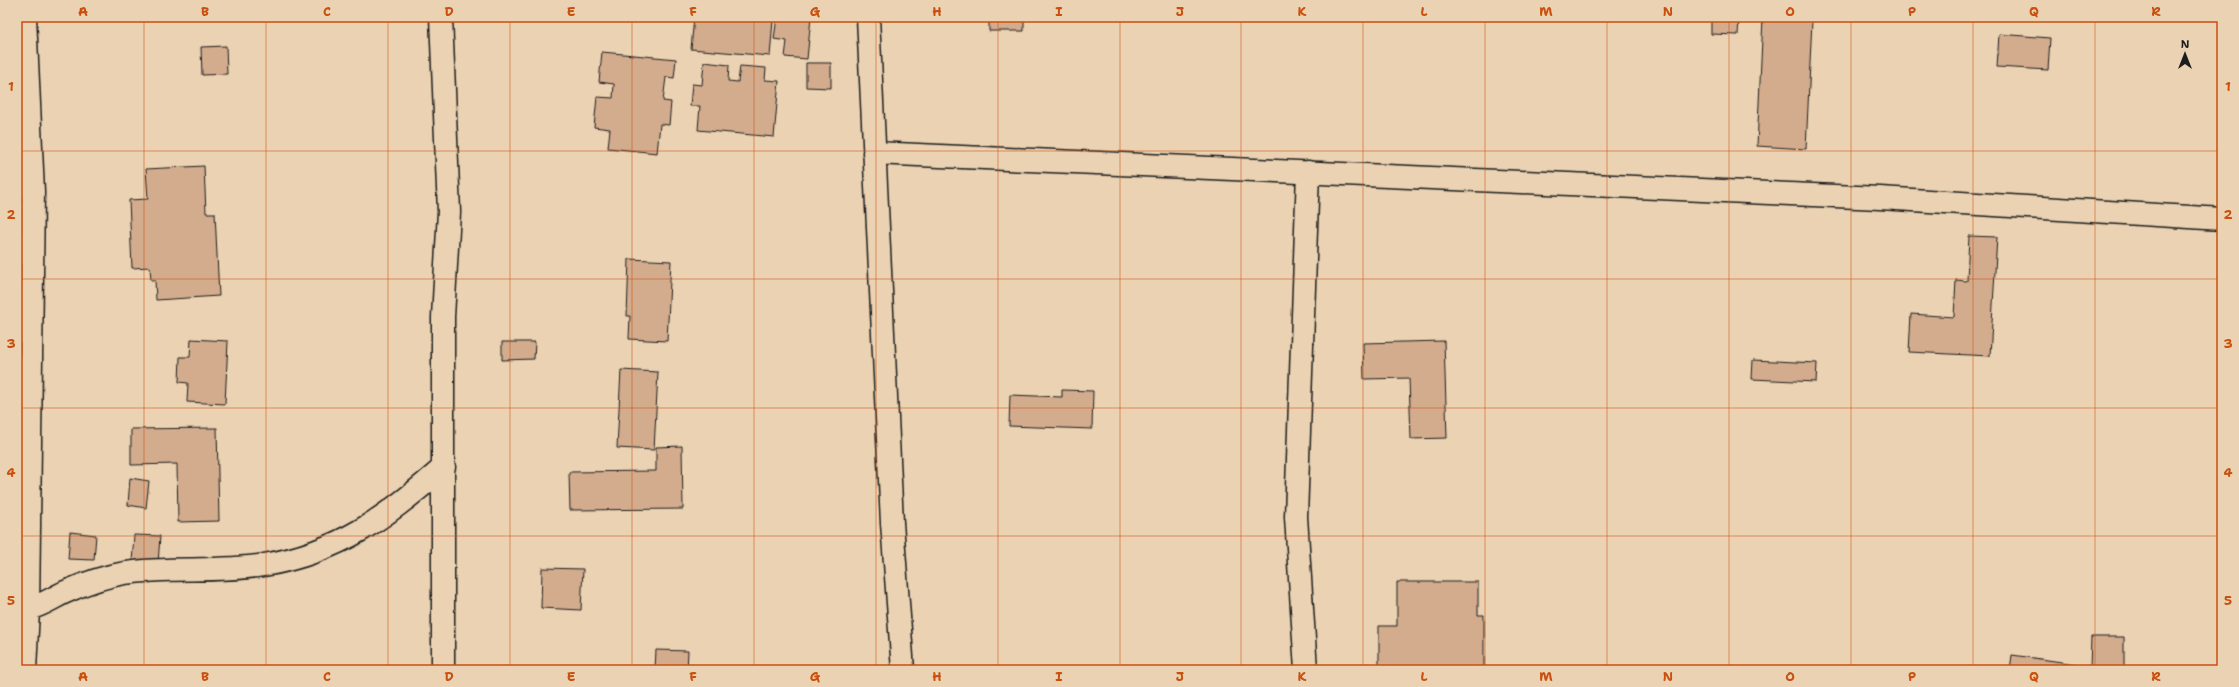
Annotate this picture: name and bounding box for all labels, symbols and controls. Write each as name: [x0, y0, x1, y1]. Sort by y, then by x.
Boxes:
text: A: [78, 3, 88, 20]
text: B: [201, 3, 209, 20]
text: C: [323, 3, 331, 20]
text: D: [444, 3, 454, 20]
text: E: [567, 3, 576, 20]
text: F: [689, 3, 697, 20]
text: G: [810, 3, 821, 20]
text: H: [932, 3, 942, 20]
text: I: [1055, 3, 1063, 20]
text: J: [1176, 3, 1184, 20]
text: K: [1298, 3, 1307, 20]
text: L: [1420, 3, 1428, 20]
text: M: [1539, 3, 1553, 20]
text: N: [1663, 3, 1673, 20]
text: O: [1785, 3, 1795, 20]
text: P: [1908, 3, 1916, 20]
text: Q: [2029, 3, 2039, 20]
text: R: [2151, 3, 2161, 20]
north arrow: [2165, 34, 2205, 74]
text: N: [2181, 37, 2190, 52]
text: 1: [8, 78, 14, 95]
text: 1: [2225, 78, 2231, 95]
text: 2: [6, 206, 16, 223]
text: 2: [2223, 206, 2233, 223]
text: 3: [6, 335, 16, 352]
text: 3: [2223, 335, 2233, 352]
text: 4: [6, 464, 16, 481]
text: 4: [2223, 464, 2233, 481]
text: 5: [7, 592, 15, 609]
text: 5: [2224, 592, 2232, 609]
text: A: [78, 668, 88, 685]
text: B: [201, 668, 209, 685]
text: C: [323, 668, 331, 685]
text: D: [444, 668, 454, 685]
text: E: [567, 668, 576, 685]
text: F: [689, 668, 697, 685]
text: G: [810, 668, 821, 685]
text: H: [932, 668, 942, 685]
text: I: [1055, 668, 1063, 685]
text: J: [1176, 668, 1184, 685]
text: K: [1298, 668, 1307, 685]
text: L: [1420, 668, 1428, 685]
text: M: [1539, 668, 1553, 685]
text: N: [1663, 668, 1673, 685]
text: O: [1785, 668, 1795, 685]
text: P: [1908, 668, 1916, 685]
text: Q: [2029, 668, 2039, 685]
text: R: [2151, 668, 2161, 685]

